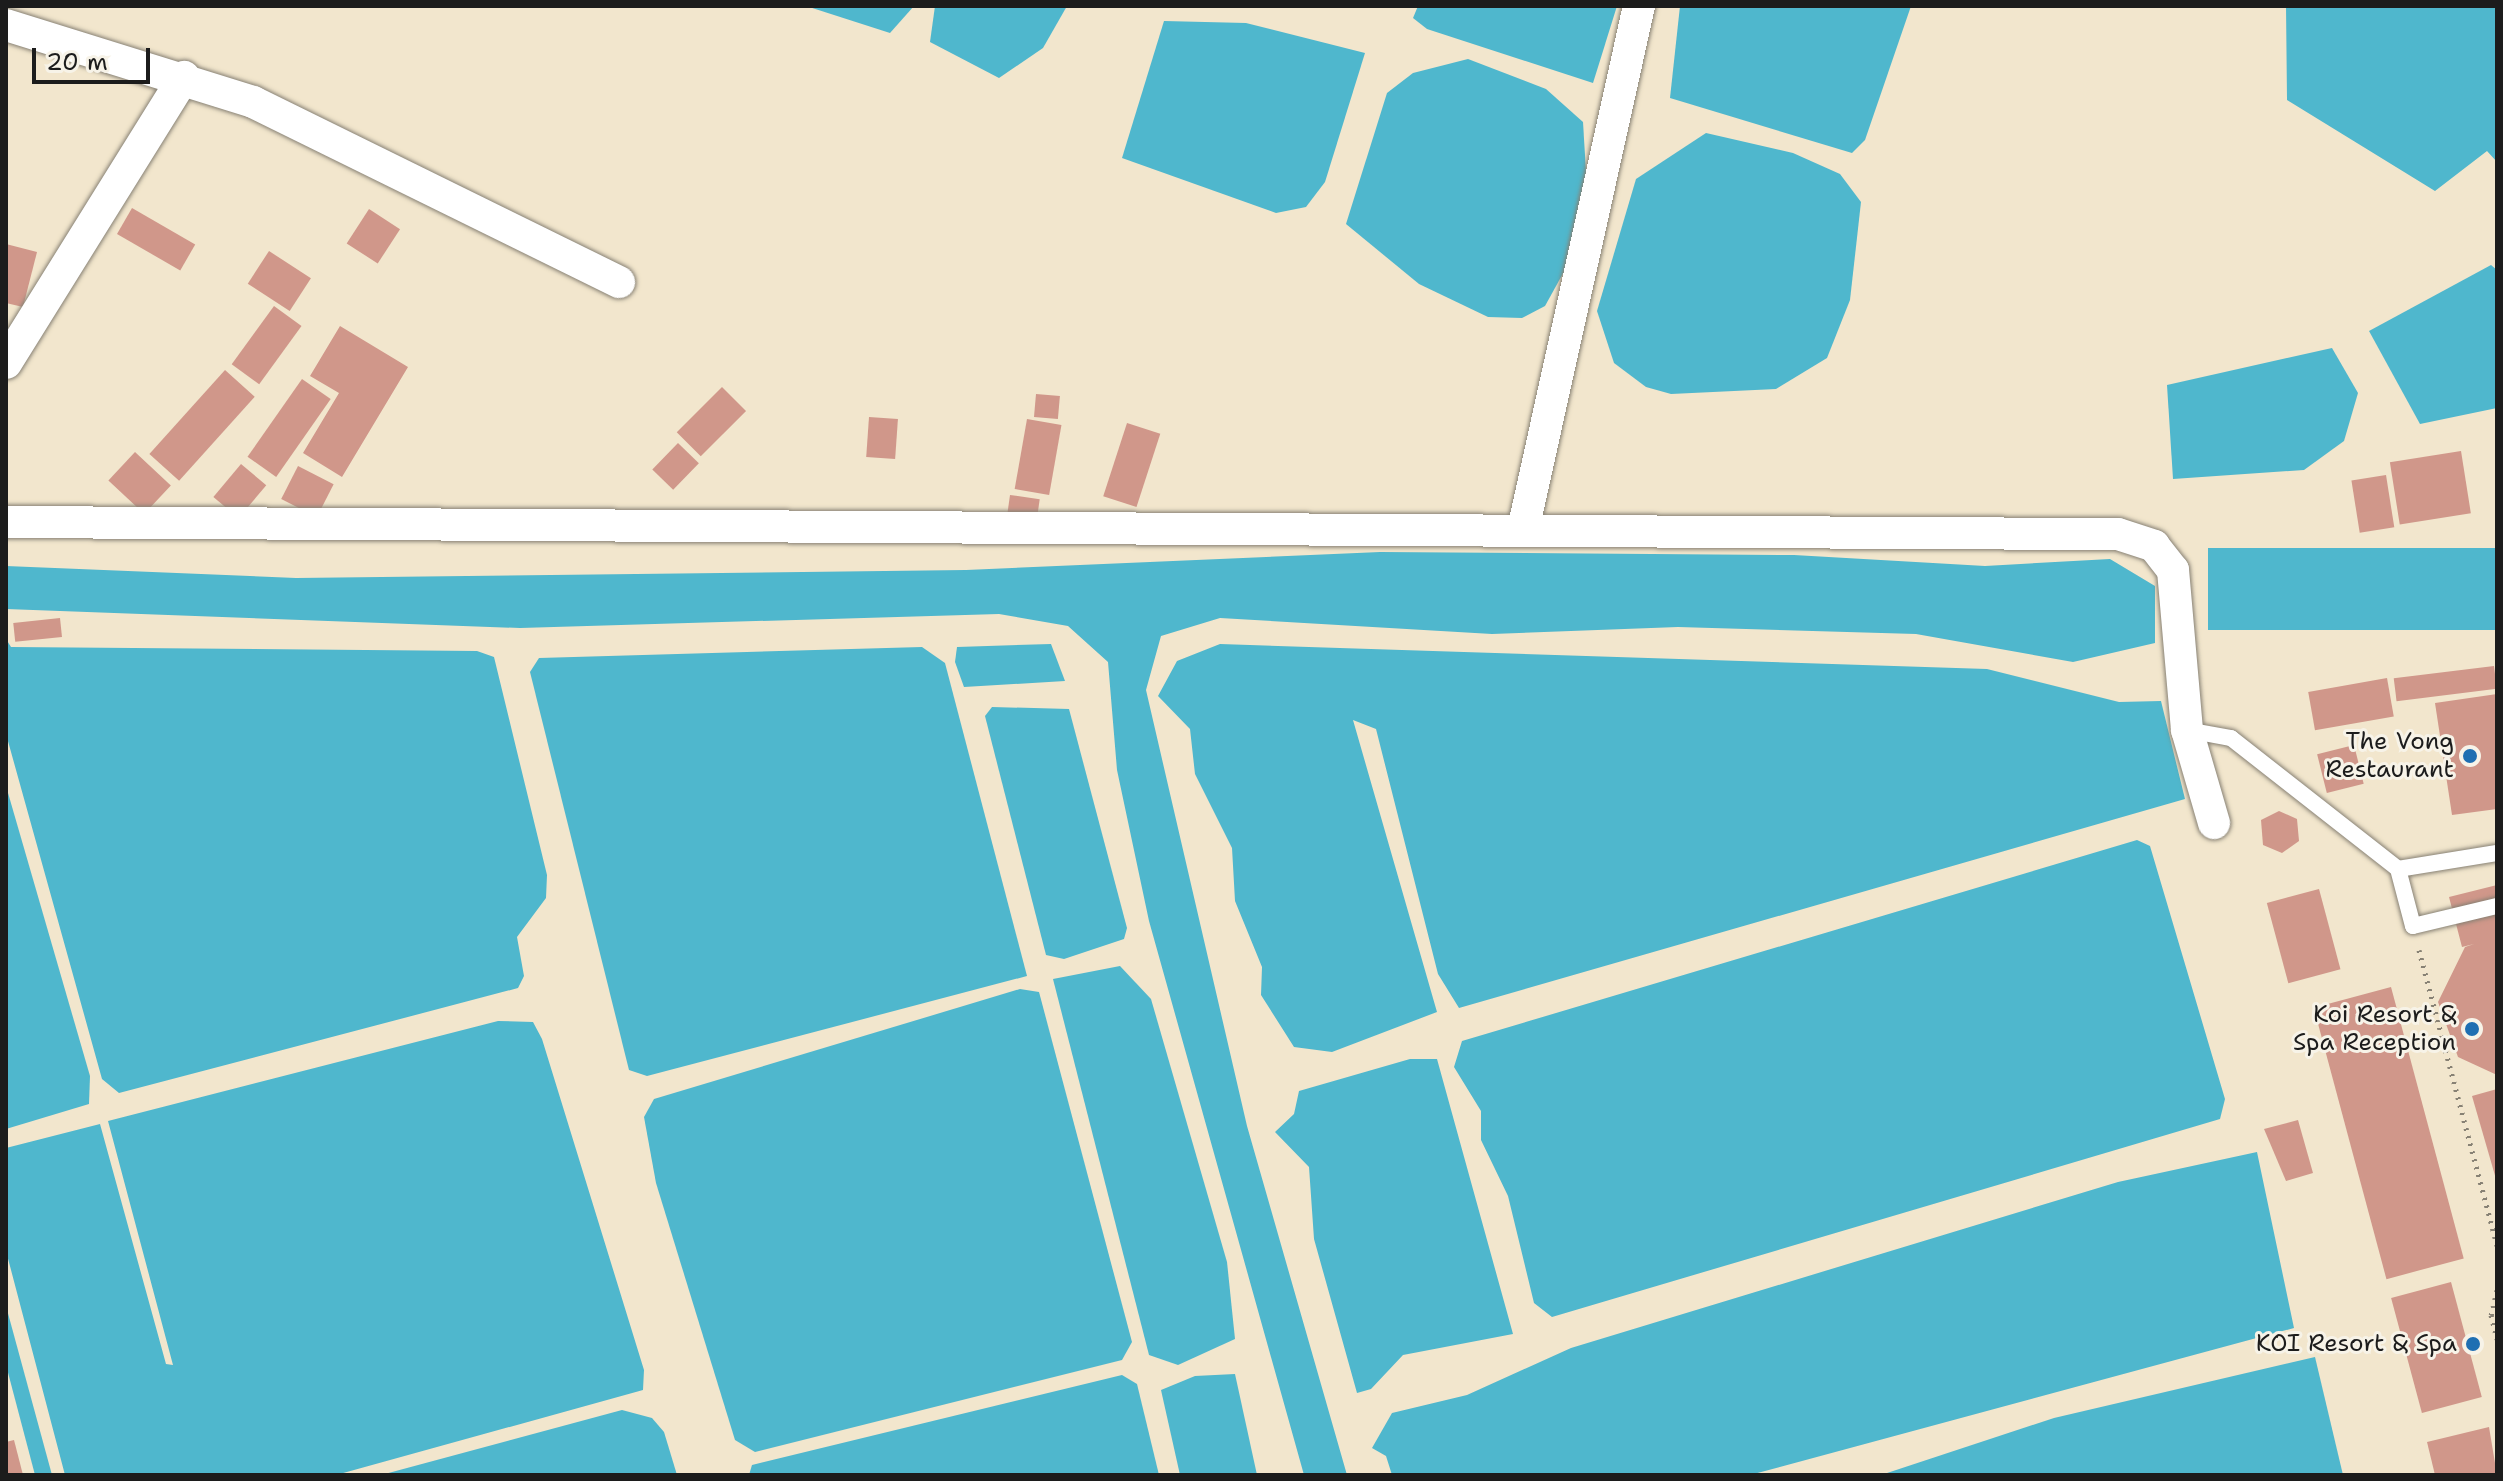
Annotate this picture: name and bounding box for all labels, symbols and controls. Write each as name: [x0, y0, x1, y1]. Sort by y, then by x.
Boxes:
scale bar: [36, 32, 154, 82]
text: 20 m: [46, 46, 108, 78]
place label: The Vong Restaurant: [2326, 728, 2454, 784]
marker: The Vong Restaurant: [2461, 747, 2479, 765]
place label: Koi Resort & Spa Reception: [2293, 1001, 2456, 1057]
marker: Koi Resort & Spa Reception: [2463, 1020, 2481, 1038]
place label: KOI Resort & Spa: [2256, 1330, 2457, 1358]
marker: KOI Resort & Spa: [2464, 1335, 2482, 1353]

